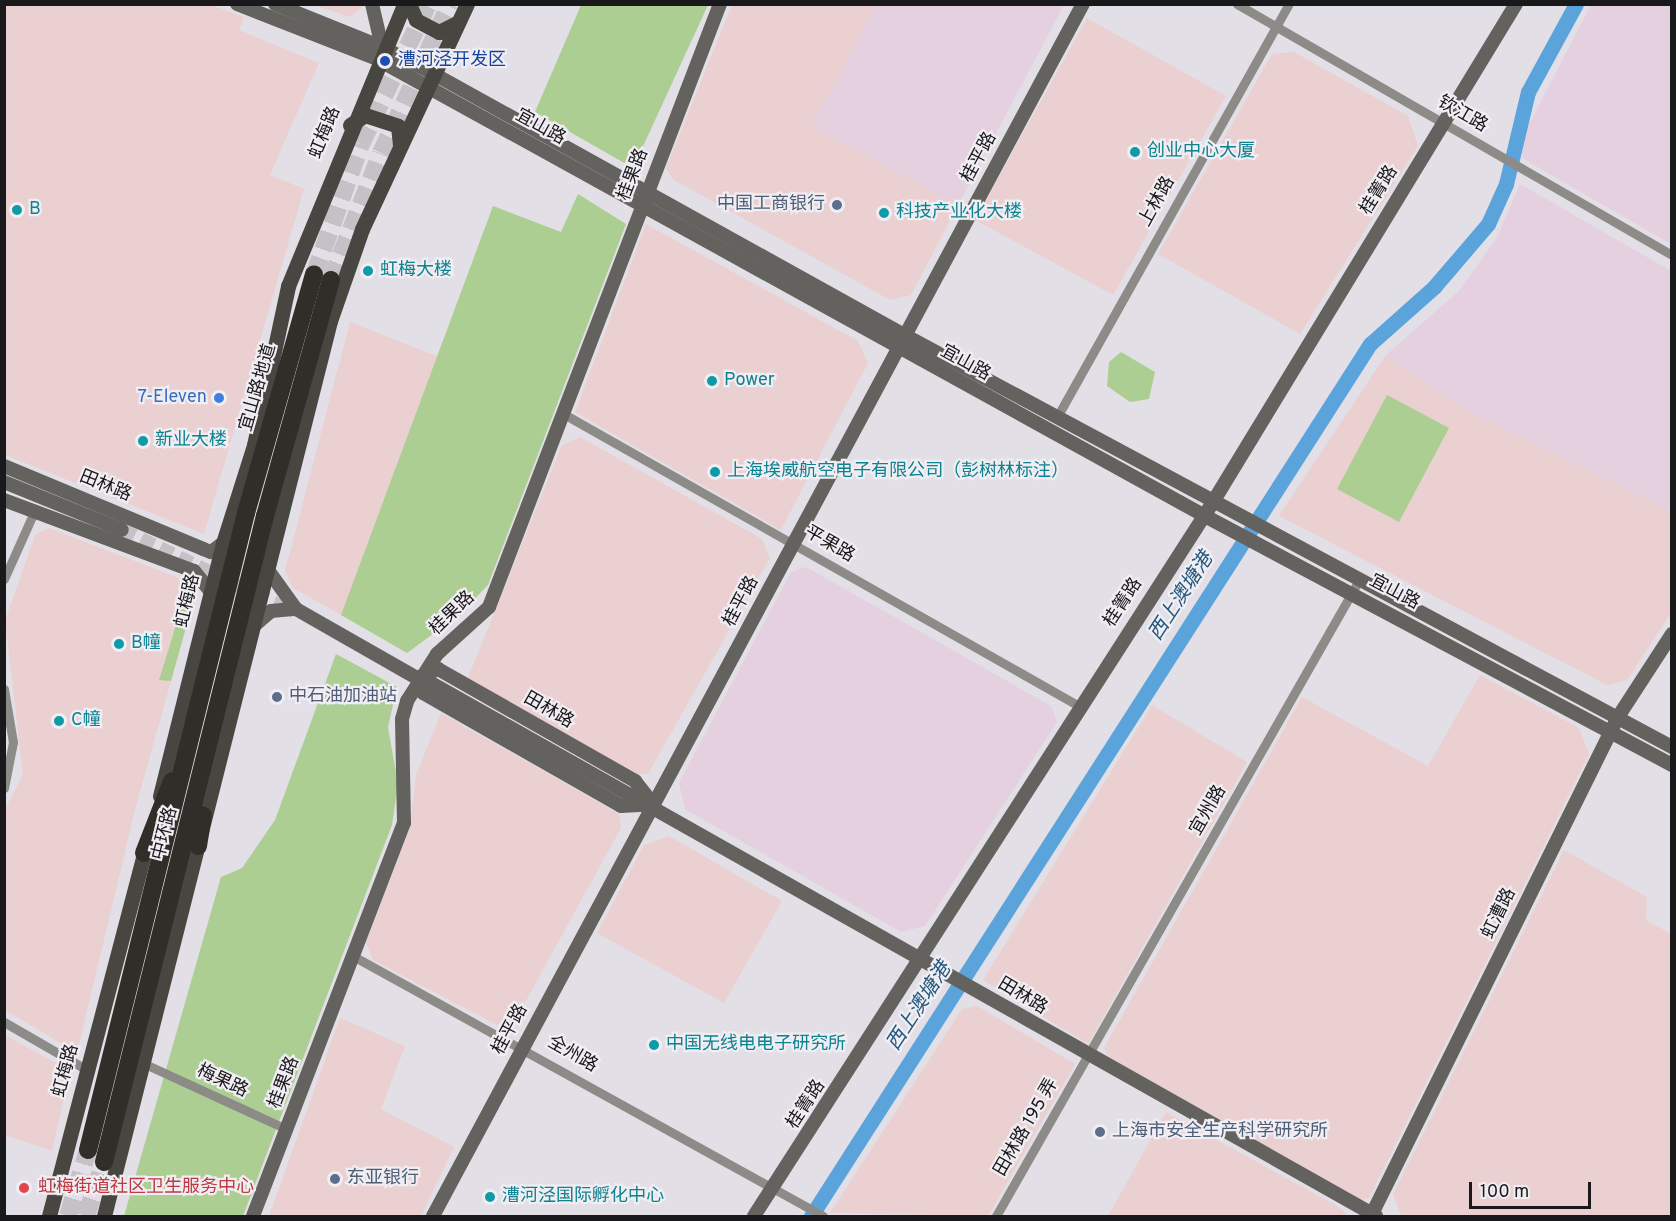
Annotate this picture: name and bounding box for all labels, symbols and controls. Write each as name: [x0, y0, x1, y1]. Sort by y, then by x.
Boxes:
place label: 漕河泾开发区: [398, 50, 506, 72]
marker: 漕河泾开发区: [376, 52, 394, 70]
street label: 钦江路: [1433, 92, 1491, 138]
street label: 虹梅路: [306, 104, 346, 162]
street label: 宜山路: [511, 105, 569, 151]
street label: 桂平路: [958, 129, 1002, 187]
place label: 创业中心大厦: [1147, 141, 1255, 163]
marker: 创业中心大厦: [1128, 145, 1142, 159]
street label: 桂果路: [614, 146, 654, 204]
street label: 桂箐路: [1357, 162, 1403, 220]
street label: 上林路: [1135, 173, 1181, 231]
place label: 中国工商银行: [717, 194, 825, 216]
marker: 中国工商银行: [830, 198, 844, 212]
place label: B: [29, 199, 41, 221]
place label: 科技产业化大楼: [896, 202, 1022, 224]
marker: B: [10, 203, 24, 217]
marker: 科技产业化大楼: [877, 206, 891, 220]
place label: 虹梅大楼: [380, 260, 452, 282]
marker: 虹梅大楼: [361, 264, 375, 278]
street label: 宜山路: [936, 341, 994, 387]
street label: 宜山路地道: [236, 342, 282, 434]
place label: Power: [724, 370, 775, 392]
marker: Power: [705, 374, 719, 388]
place label: 7-Eleven: [138, 387, 207, 409]
marker: 7-Eleven: [212, 391, 226, 405]
place label: 新业大楼: [155, 430, 227, 452]
marker: 新业大楼: [136, 434, 150, 448]
place label: 上海埃威航空电子有限公司（彭树林标注）: [727, 461, 1069, 483]
marker: 上海埃威航空电子有限公司（彭树林标注）: [708, 465, 722, 479]
street label: 田林路: [76, 467, 134, 507]
street label: 平果路: [800, 522, 858, 568]
water label: 西上澳塘港: [1145, 549, 1219, 645]
street label: 宜山路: [1365, 571, 1423, 615]
street label: 虹梅路: [172, 572, 206, 630]
street label: 桂平路: [720, 573, 764, 631]
street label: 桂箐路: [1100, 574, 1148, 632]
street label: 桂果路: [426, 587, 480, 641]
place label: B幢: [131, 633, 161, 655]
marker: B幢: [112, 637, 126, 651]
place label: 中石油加油站: [289, 686, 397, 708]
street label: 田林路: [519, 688, 577, 734]
marker: 中石油加油站: [270, 690, 284, 704]
place label: C幢: [71, 710, 101, 732]
marker: C幢: [52, 714, 66, 728]
street label: 宜州路: [1186, 782, 1232, 840]
street label: 中环路: [149, 805, 183, 863]
street label: 虹漕路: [1478, 885, 1522, 943]
water label: 西上澳塘港: [883, 959, 957, 1055]
street label: 田林路: [993, 974, 1051, 1020]
street label: 桂平路: [489, 1001, 533, 1059]
street label: 全州路: [543, 1032, 601, 1078]
place label: 中国无线电电子研究所: [666, 1034, 846, 1056]
marker: 中国无线电电子研究所: [647, 1038, 661, 1052]
street label: 虹梅路: [50, 1042, 84, 1100]
street label: 桂果路: [265, 1054, 305, 1112]
street label: 梅果路: [193, 1061, 251, 1103]
street label: 田林路 195 弄: [990, 1075, 1064, 1181]
street label: 桂箐路: [783, 1076, 831, 1134]
place label: 上海市安全生产科学研究所: [1112, 1121, 1328, 1143]
marker: 上海市安全生产科学研究所: [1093, 1125, 1107, 1139]
place label: 东亚银行: [347, 1168, 419, 1190]
scale bar: [1472, 1170, 1594, 1208]
marker: 东亚银行: [328, 1172, 342, 1186]
place label: 虹梅街道社区卫生服务中心: [38, 1177, 254, 1199]
marker: 虹梅街道社区卫生服务中心: [15, 1179, 33, 1197]
text: 100 m: [1480, 1181, 1529, 1204]
place label: 漕河泾国际孵化中心: [502, 1186, 664, 1208]
marker: 漕河泾国际孵化中心: [483, 1190, 497, 1204]

